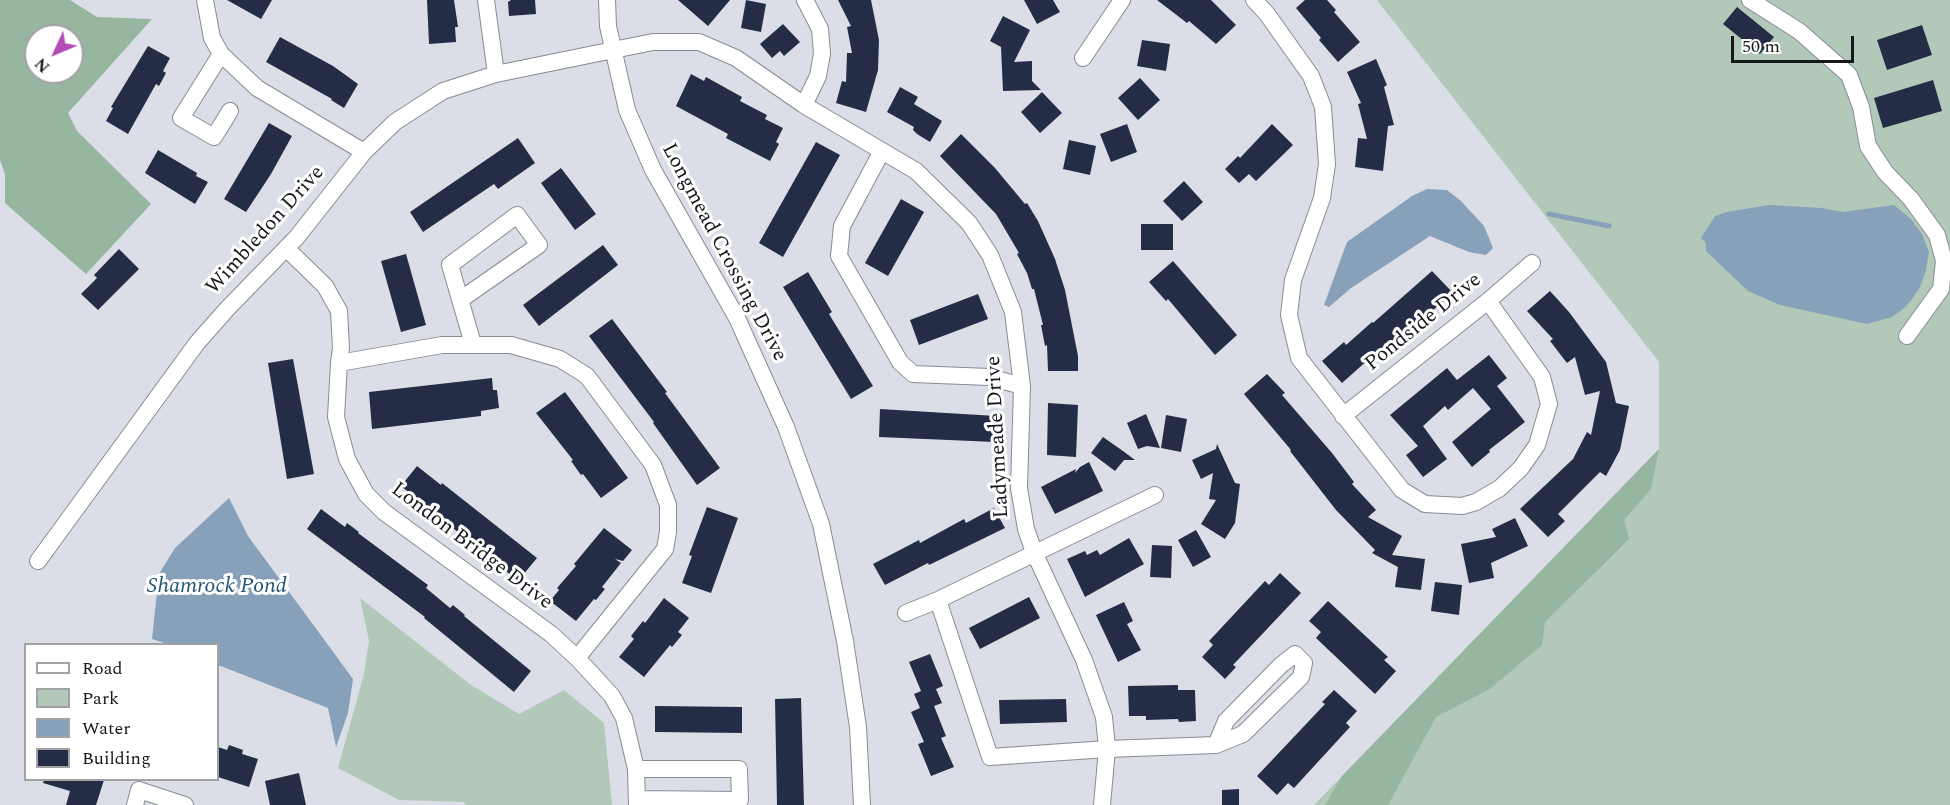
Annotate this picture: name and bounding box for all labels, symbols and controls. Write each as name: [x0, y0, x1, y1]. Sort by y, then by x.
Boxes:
north arrow: [24, 24, 84, 84]
scale bar: [1734, 24, 1857, 62]
text: 50 m: [1742, 33, 1780, 60]
text: N: [29, 52, 56, 78]
street label: Longmead Crossing Drive: [655, 140, 791, 366]
street label: Wimbledon Drive: [201, 161, 331, 301]
street label: Pondside Drive: [1361, 268, 1487, 378]
street label: Ladymeade Drive: [982, 355, 1016, 519]
street label: London Bridge Drive: [385, 478, 557, 616]
water label: Shamrock Pond: [147, 575, 287, 601]
legend: [24, 643, 219, 781]
text: Road: [82, 655, 123, 682]
text: Park: [82, 685, 119, 712]
text: Water: [82, 715, 130, 742]
text: Building: [82, 745, 151, 772]

